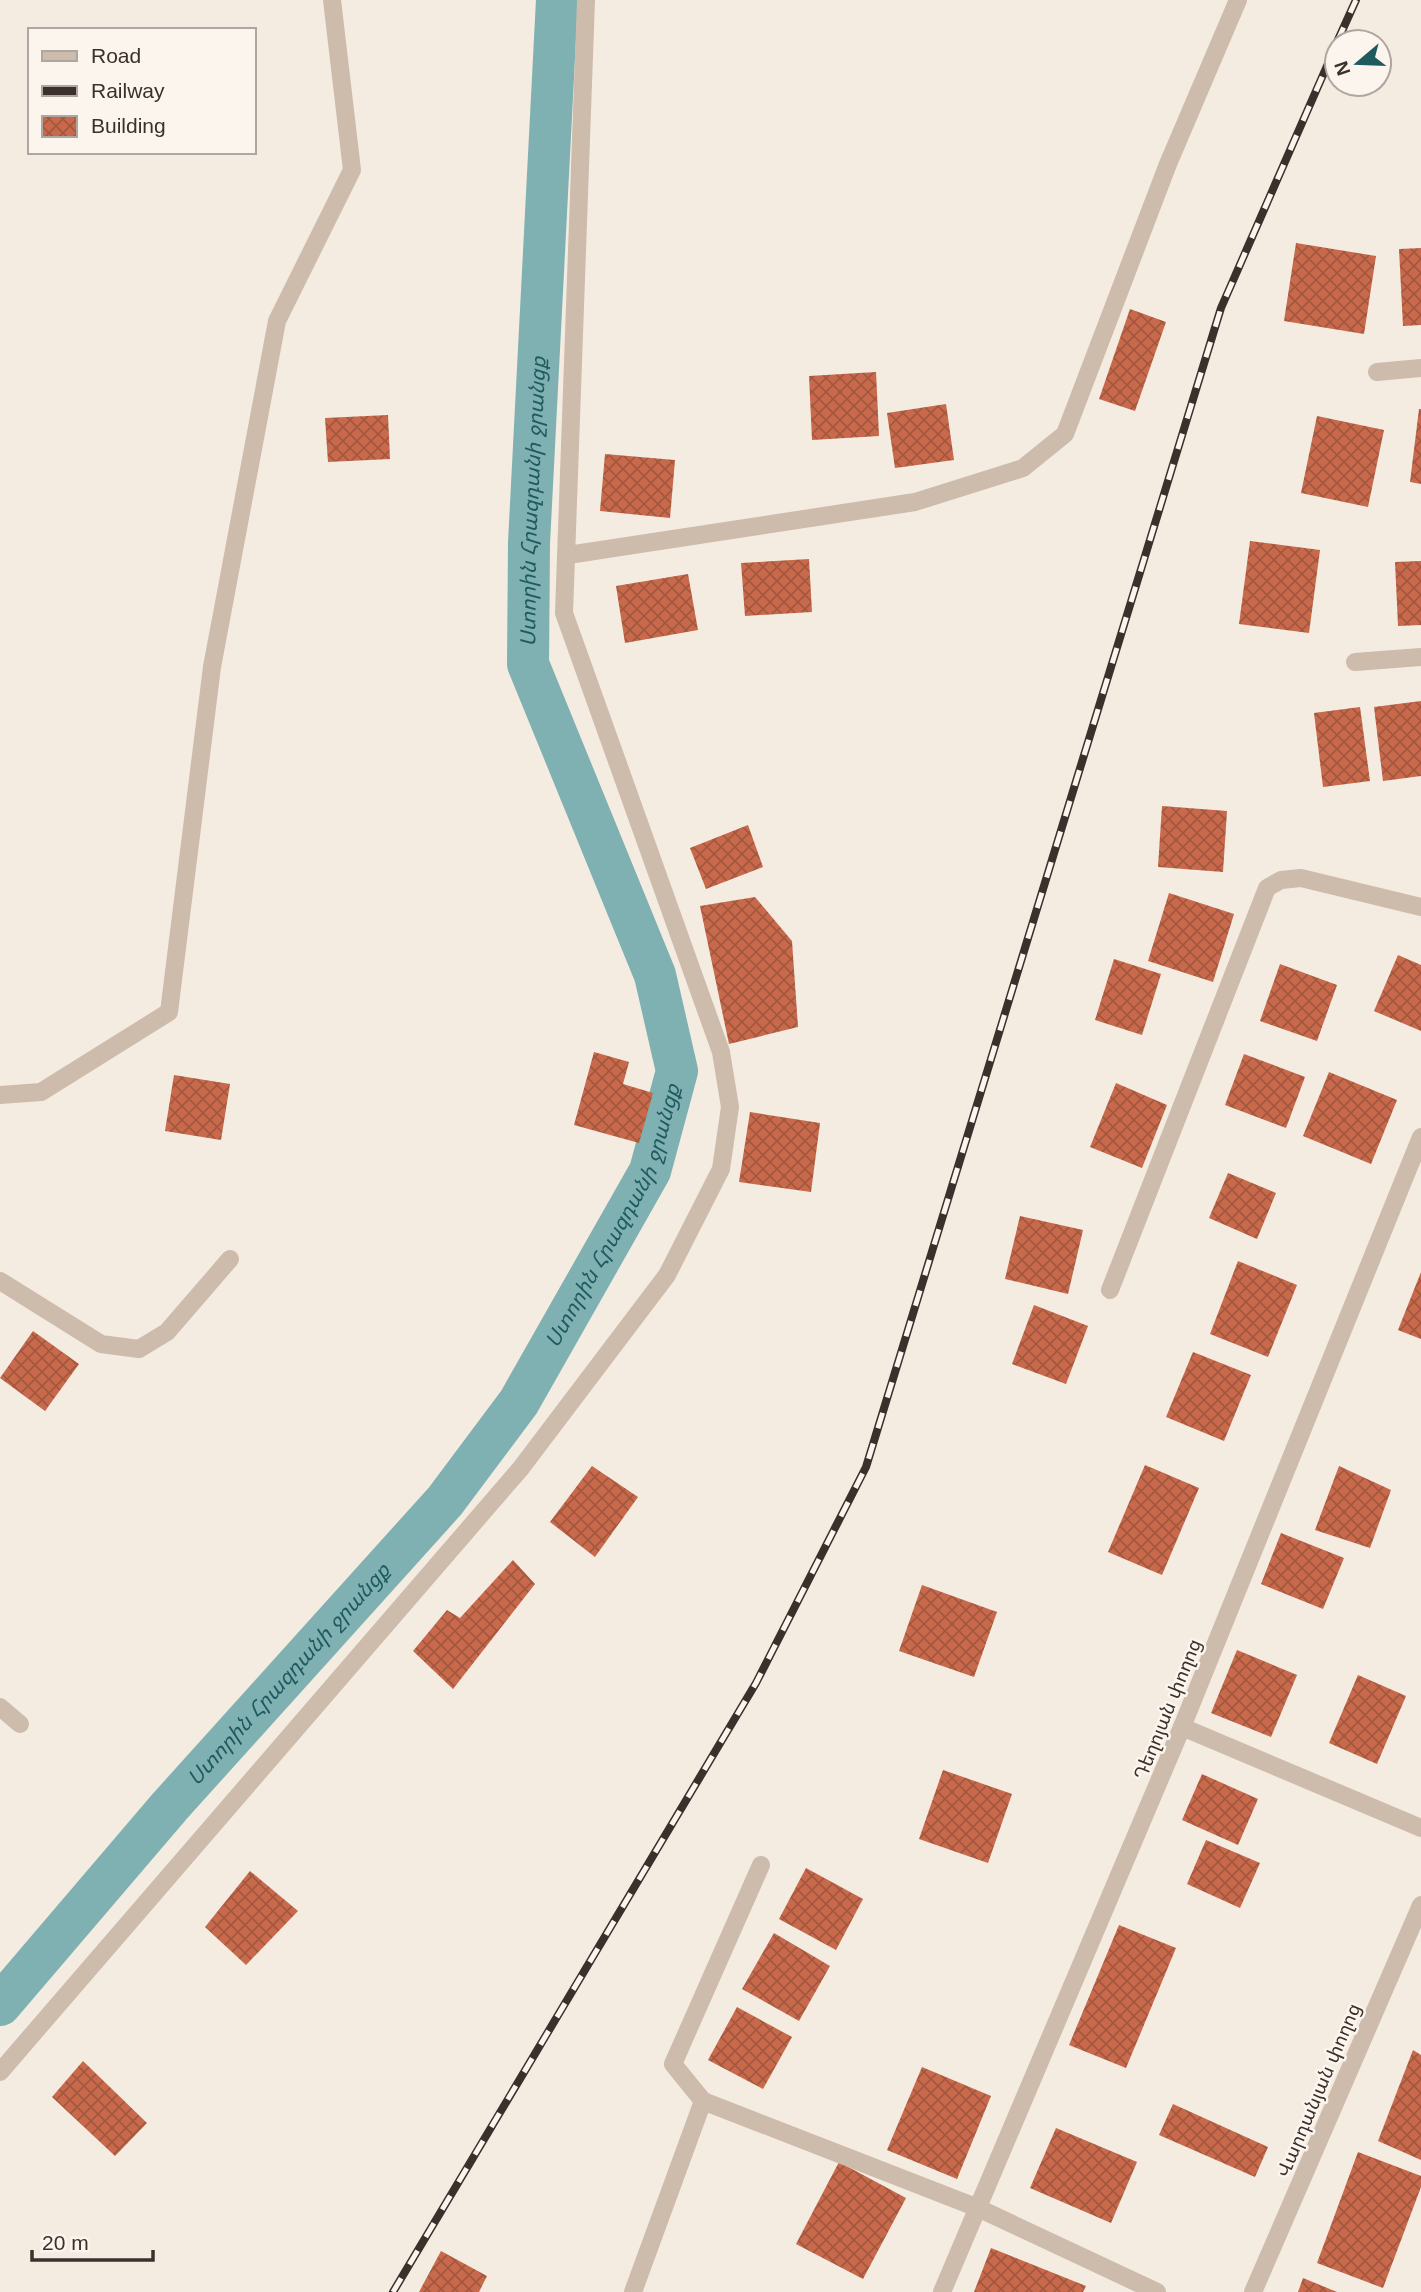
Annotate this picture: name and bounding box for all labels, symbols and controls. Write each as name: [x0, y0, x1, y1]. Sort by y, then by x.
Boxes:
legend: [28, 28, 256, 154]
north arrow: [1323, 28, 1393, 98]
text: Road: [91, 44, 141, 67]
text: N: [1330, 58, 1355, 78]
text: Railway: [91, 79, 165, 102]
text: Building: [91, 114, 166, 137]
water label: Ստորին Հրազդանի ջրանցք: [516, 355, 551, 647]
water label: Ստորին Հրազդանի ջրանցք: [541, 1080, 685, 1351]
water label: Ստորին Հրազդանի ջրանցք: [183, 1557, 396, 1790]
street label: Դեղոյան փողոց: [1130, 1636, 1206, 1783]
street label: Վարդանյան փողոց: [1272, 2000, 1366, 2181]
scale bar: [32, 2218, 152, 2262]
text: 20 m: [42, 2231, 89, 2254]

